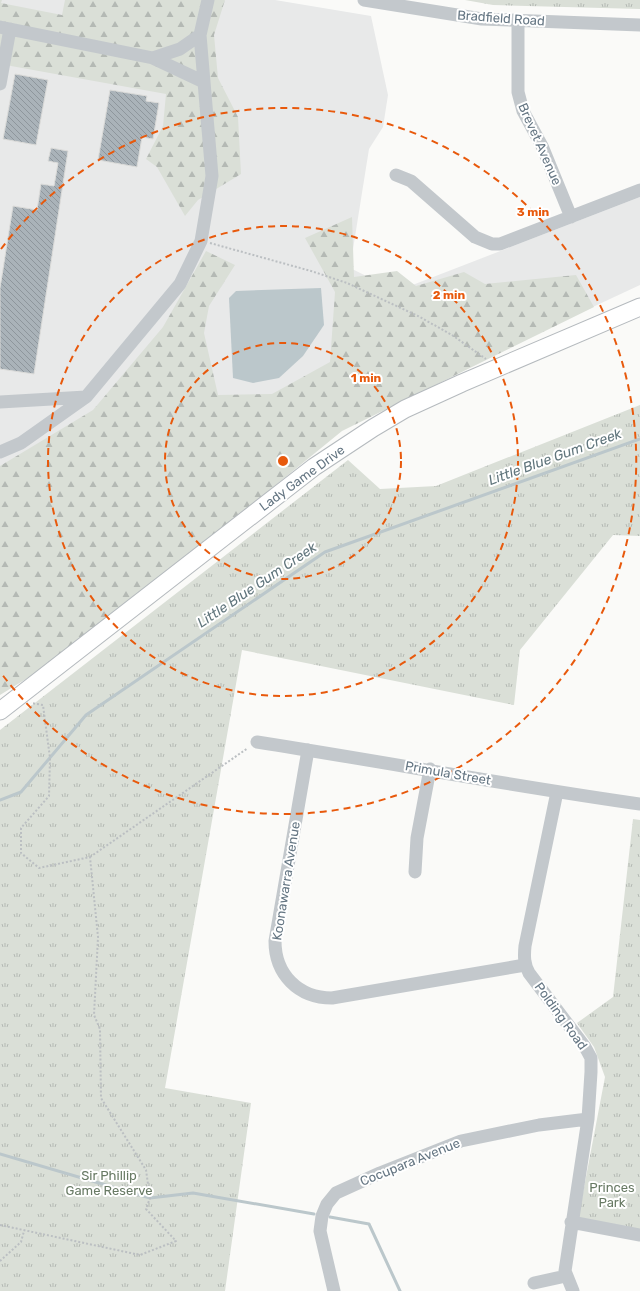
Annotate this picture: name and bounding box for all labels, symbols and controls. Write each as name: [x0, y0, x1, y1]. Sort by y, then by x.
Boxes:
street label: Bradfield Road: [457, 7, 545, 29]
street label: Brevet Avenue: [515, 101, 565, 187]
text: 3 min: [517, 205, 550, 219]
text: 2 min: [433, 288, 466, 302]
text: 1 min: [351, 371, 382, 385]
water label: Little Blue Gum Creek: [486, 425, 625, 489]
street label: Lady Game Drive: [256, 442, 348, 514]
centre of rings: [276, 454, 290, 468]
water label: Little Blue Gum Creek: [194, 538, 321, 631]
street label: Primula Street: [404, 758, 492, 788]
street label: Koonawarra Avenue: [269, 821, 303, 941]
street label: Polding Road: [531, 979, 590, 1053]
street label: Cocupara Avenue: [358, 1135, 462, 1189]
park label: Sir Phillip Game Reserve: [66, 1168, 152, 1198]
park label: Princes Park: [589, 1180, 635, 1210]

